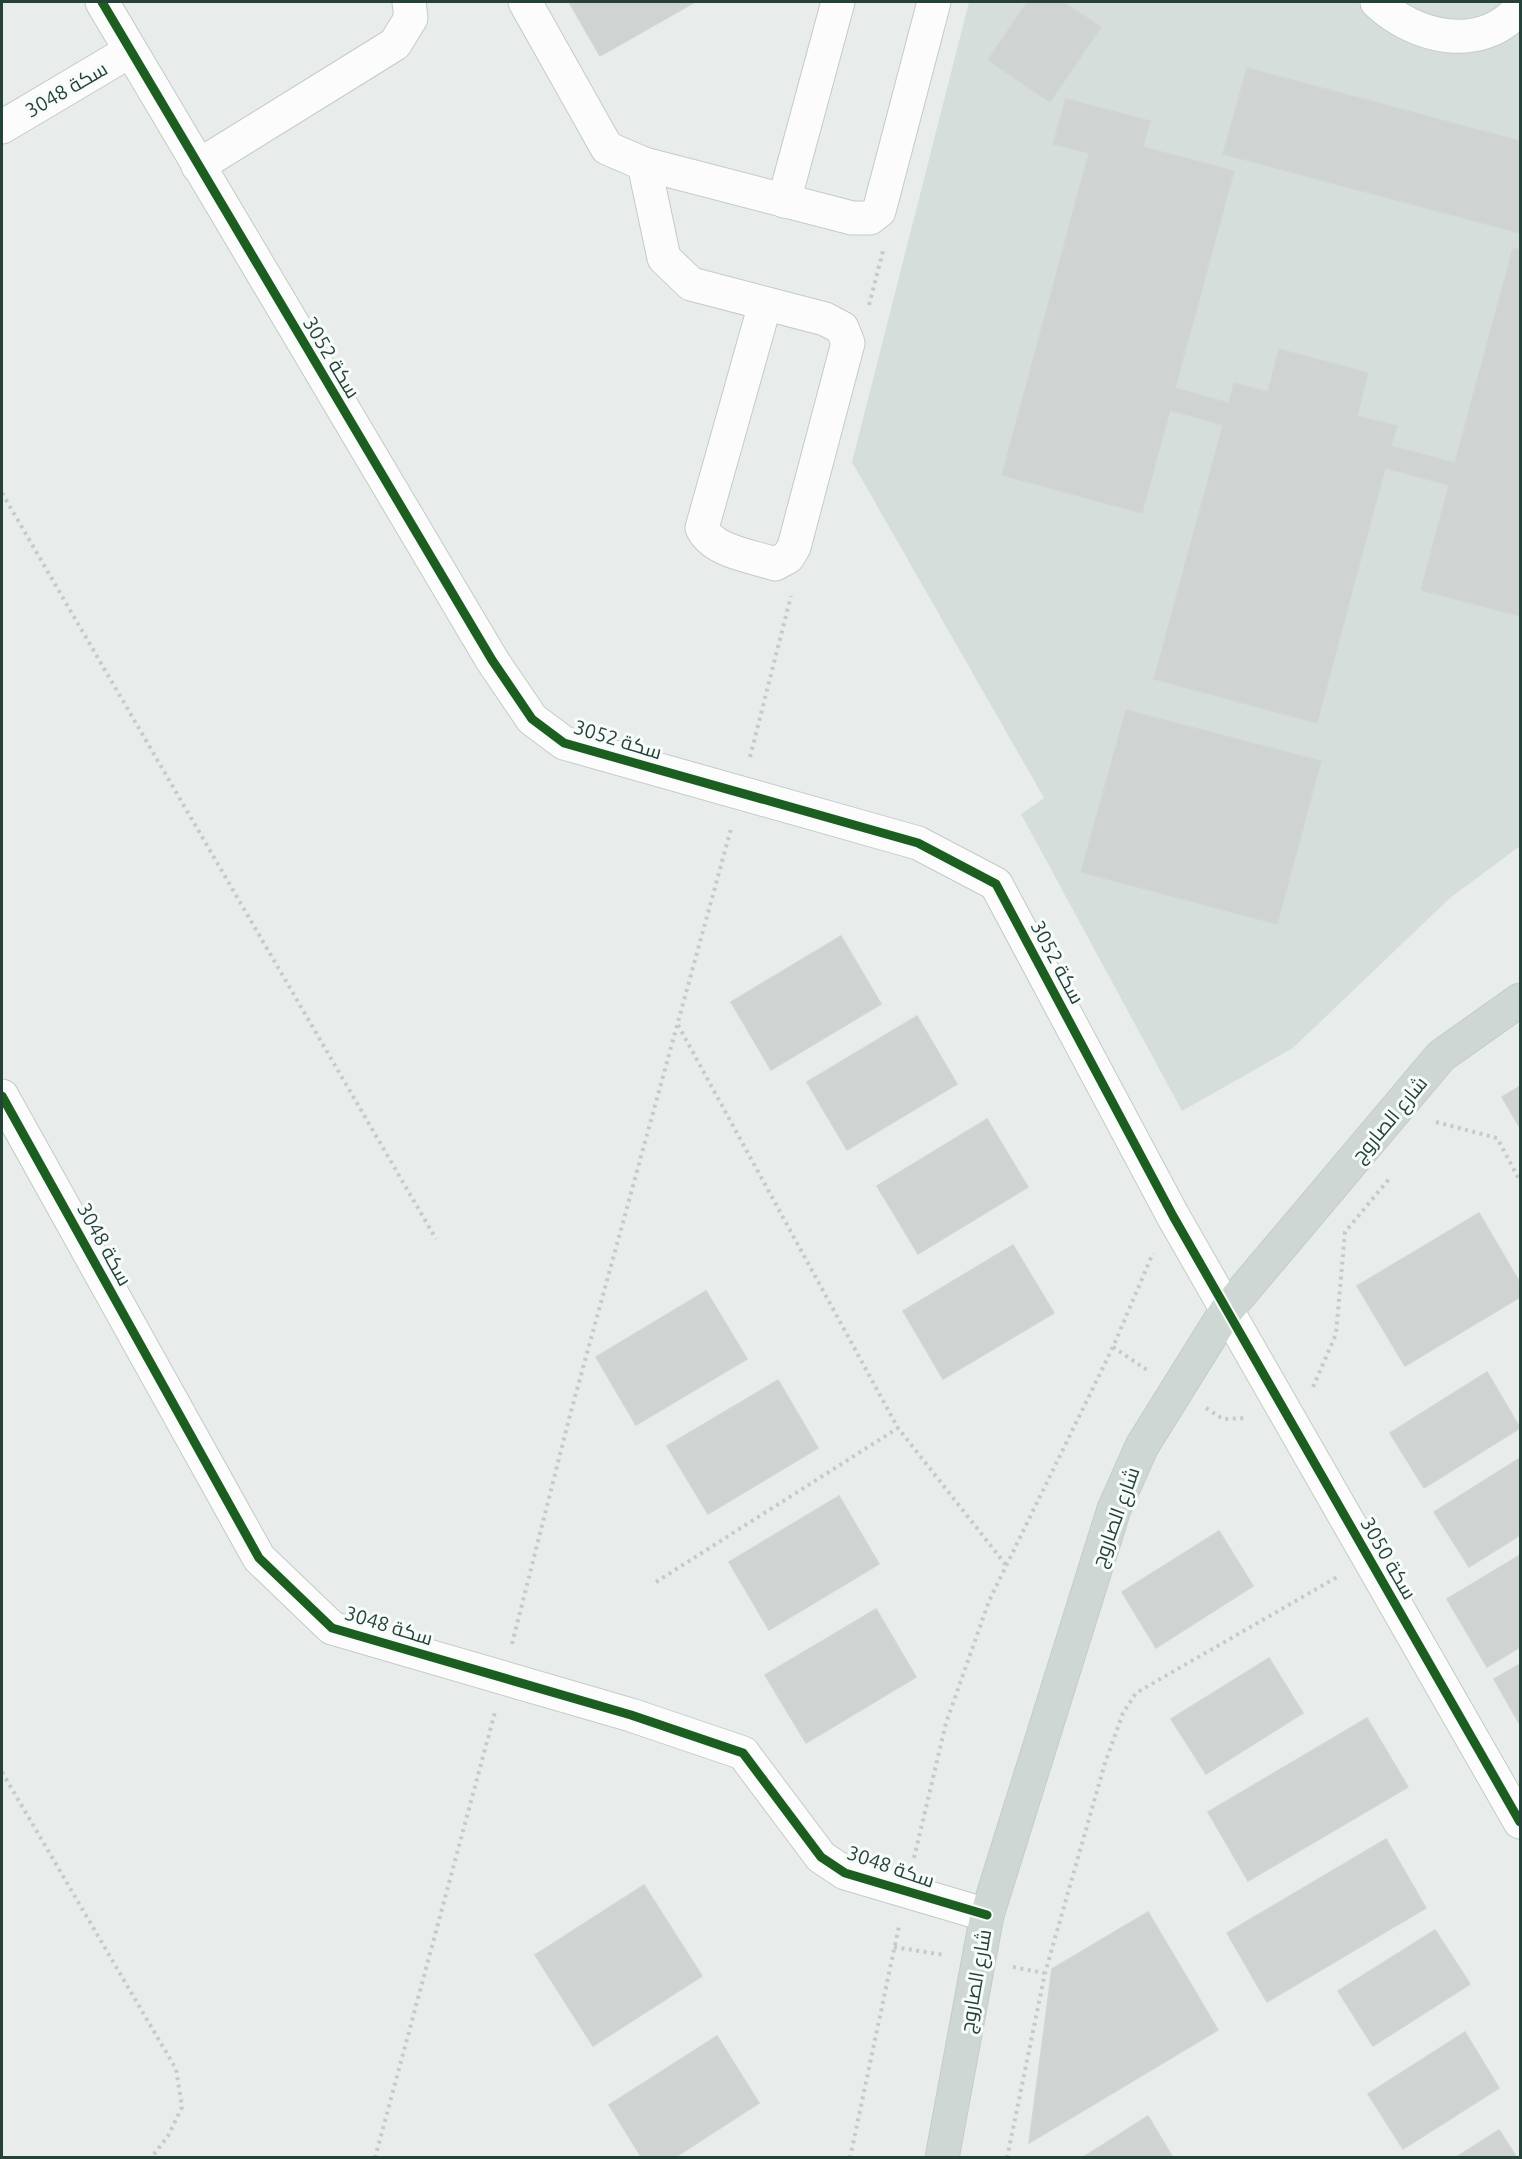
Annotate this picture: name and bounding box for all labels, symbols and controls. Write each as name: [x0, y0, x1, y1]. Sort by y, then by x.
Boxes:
street label: سكة 3048: [21, 56, 111, 122]
street label: سكة 3052: [299, 312, 365, 402]
street label: سكة 3052: [571, 715, 665, 763]
street label: سكة 3052: [1026, 916, 1090, 1008]
street label: شارع الصاروج: [1346, 1071, 1434, 1169]
street label: سكة 3048: [73, 1199, 137, 1289]
street label: شارع الصاروج: [1086, 1464, 1147, 1571]
street label: سكة 3050: [1356, 1513, 1422, 1603]
street label: سكة 3048: [342, 1601, 436, 1649]
street label: سكة 3048: [844, 1840, 938, 1892]
street label: شارع الصاروج: [955, 1927, 998, 2035]

